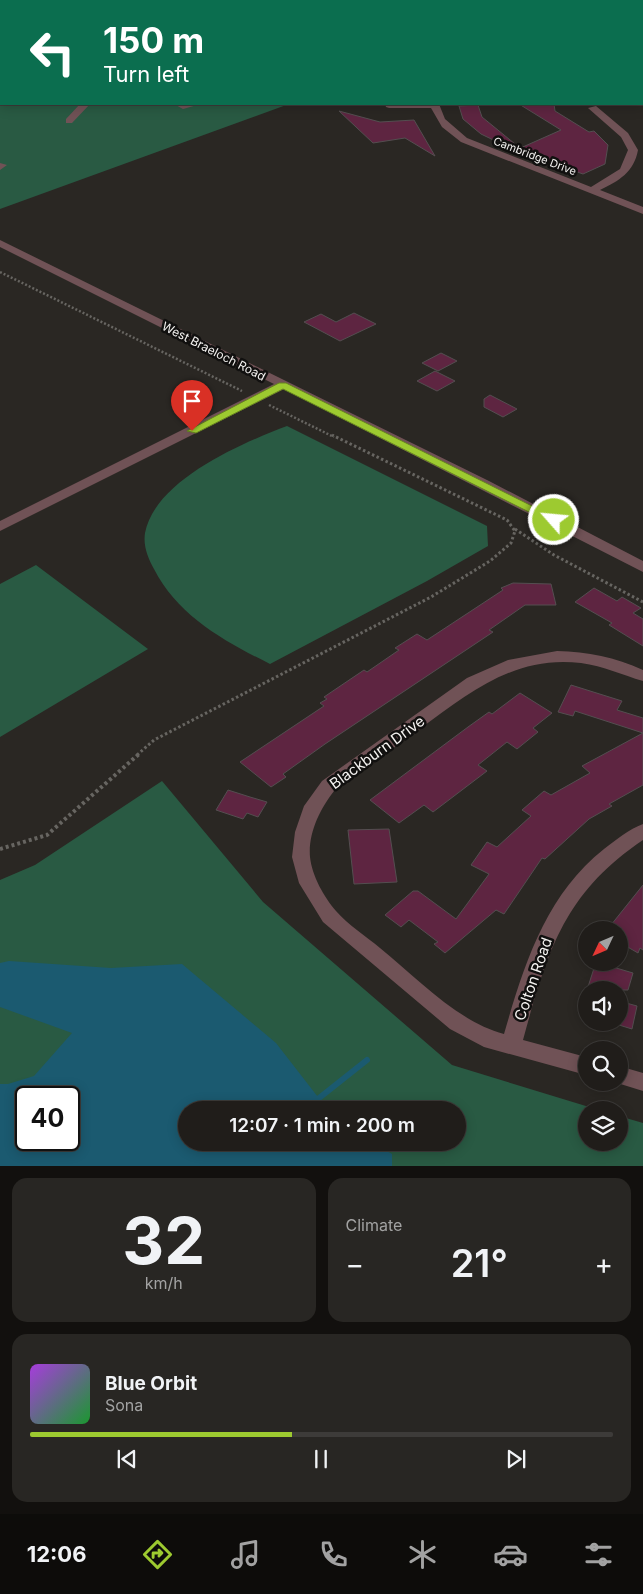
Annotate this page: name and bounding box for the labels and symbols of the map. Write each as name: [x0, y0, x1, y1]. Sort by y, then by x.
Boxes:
street label: Cambridge Drive: [491, 134, 579, 178]
street label: West Braeloch Road: [160, 318, 268, 384]
pin: [171, 380, 213, 431]
position arrow: [527, 493, 579, 545]
street label: Blackburn Drive: [326, 711, 428, 793]
north arrow: [578, 921, 628, 971]
street label: Colton Road: [510, 935, 556, 1023]
speed limit sign: 40: [15, 1086, 80, 1151]

